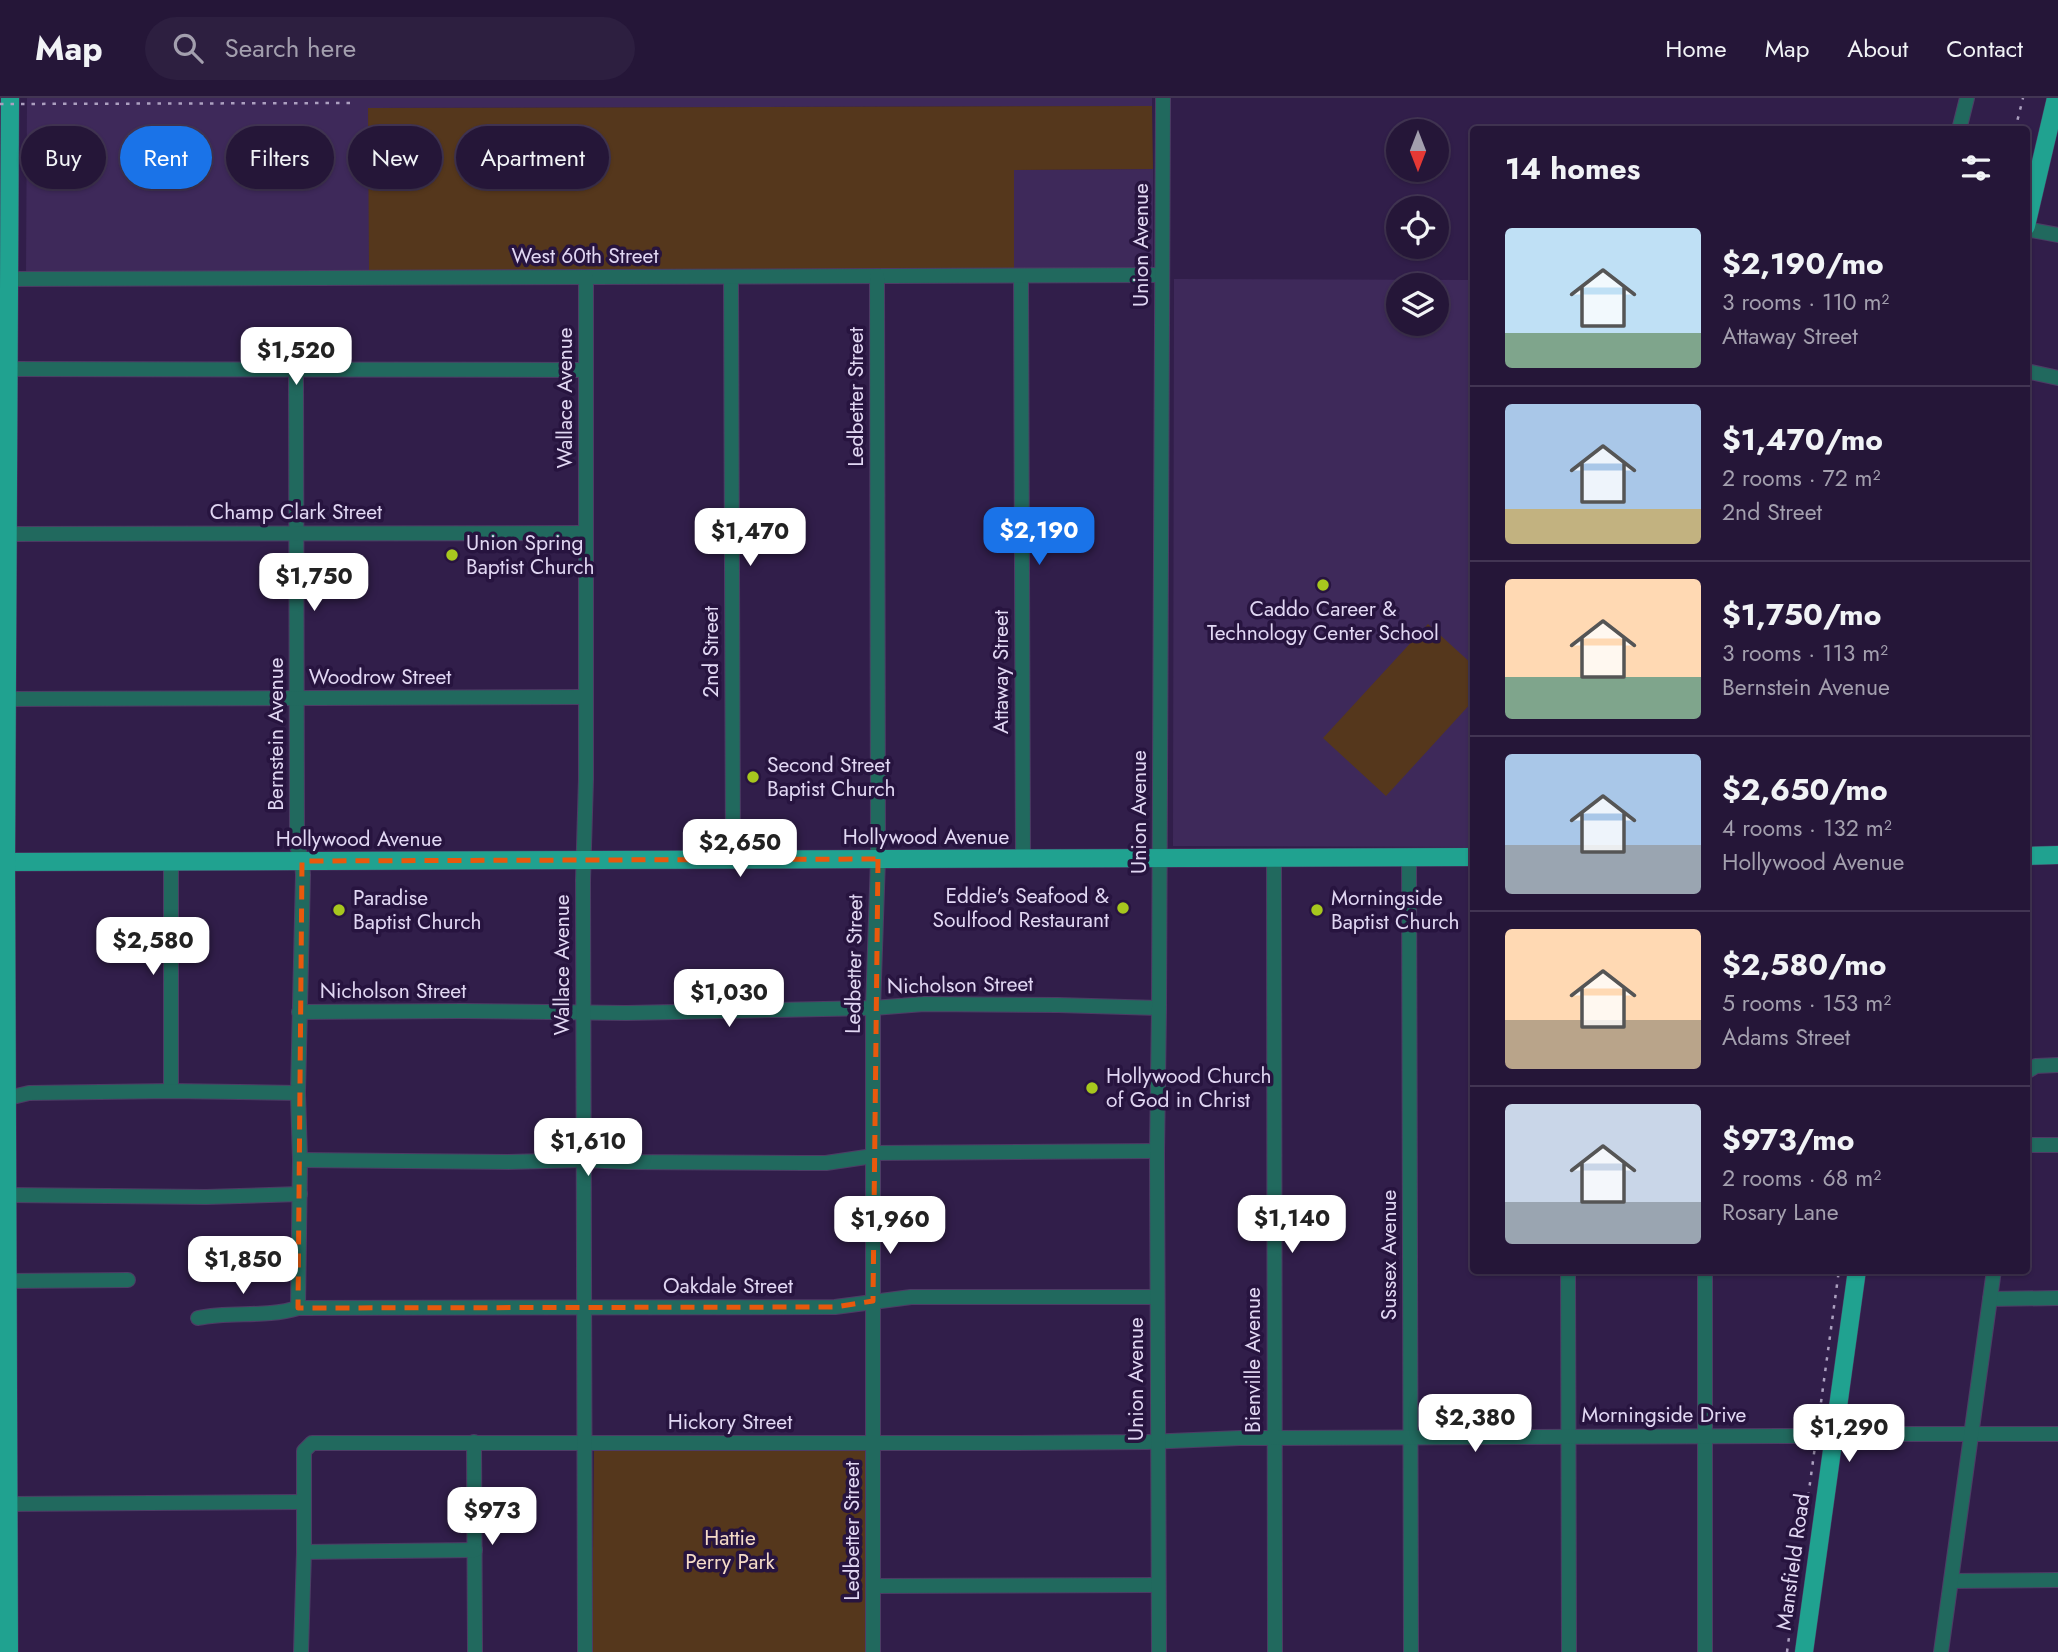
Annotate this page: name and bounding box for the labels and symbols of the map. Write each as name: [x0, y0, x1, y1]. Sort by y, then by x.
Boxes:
north arrow: [1386, 119, 1449, 182]
street label: Union Avenue: [1126, 183, 1156, 307]
street label: West 60th Street: [512, 241, 658, 271]
street label: Wallace Avenue: [550, 327, 580, 469]
street label: Ledbetter Street: [841, 327, 871, 467]
pin: $1,520: [239, 328, 353, 387]
street label: Champ Clark Street: [210, 497, 382, 527]
pin: $1,470: [693, 508, 807, 568]
pin: $2,190: [982, 508, 1096, 567]
place label: Union Spring Baptist Church: [466, 528, 594, 582]
marker: Union Spring Baptist Church: [444, 547, 460, 563]
pin: $1,750: [257, 554, 371, 613]
marker: Caddo Career & Technology Center School: [1315, 577, 1331, 593]
place label: Caddo Career & Technology Center School: [1207, 594, 1439, 648]
street label: 2nd Street: [696, 606, 726, 698]
street label: Attaway Street: [986, 610, 1016, 734]
street label: Bernstein Avenue: [261, 657, 291, 811]
street label: Woodrow Street: [309, 662, 451, 692]
place label: Second Street Baptist Church: [767, 750, 895, 804]
street label: Union Avenue: [1124, 750, 1154, 874]
marker: Second Street Baptist Church: [745, 769, 761, 785]
pin: $2,650: [683, 820, 797, 879]
street label: Hollywood Avenue: [843, 822, 1009, 852]
street label: Hollywood Avenue: [276, 824, 442, 854]
place label: Eddie's Seafood & Soulfood Restaurant: [932, 881, 1109, 935]
place label: Paradise Baptist Church: [353, 883, 481, 937]
place label: Morningside Baptist Church: [1331, 883, 1459, 937]
street label: Wallace Avenue: [547, 894, 577, 1036]
street label: Ledbetter Street: [838, 894, 870, 1034]
marker: Eddie's Seafood & Soulfood Restaurant: [1115, 900, 1131, 916]
marker: Paradise Baptist Church: [331, 902, 347, 918]
marker: Morningside Baptist Church: [1309, 902, 1325, 918]
pin: $2,580: [96, 918, 210, 977]
street label: Nicholson Street: [887, 969, 1033, 1001]
pin: $1,030: [672, 970, 786, 1029]
street label: Nicholson Street: [320, 976, 466, 1006]
place label: Hollywood Church of God in Christ: [1106, 1061, 1272, 1115]
marker: Hollywood Church of God in Christ: [1084, 1080, 1100, 1096]
pin: $1,610: [531, 1118, 645, 1178]
street label: Sussex Avenue: [1374, 1190, 1404, 1320]
pin: $1,960: [833, 1196, 947, 1256]
pin: $1,140: [1235, 1196, 1349, 1255]
pin: $1,850: [186, 1236, 300, 1296]
street label: Oakdale Street: [663, 1271, 793, 1301]
street label: Bienville Avenue: [1238, 1287, 1268, 1433]
street label: Union Avenue: [1121, 1317, 1151, 1441]
pin: $2,380: [1418, 1394, 1532, 1454]
street label: Morningside Drive: [1582, 1400, 1747, 1430]
pin: $1,290: [1792, 1404, 1906, 1464]
street label: Hickory Street: [668, 1407, 792, 1437]
street label: Ledbetter Street: [837, 1461, 867, 1601]
pin: $973: [451, 1488, 533, 1547]
street label: Mansfield Road: [1769, 1492, 1817, 1632]
park label: Hattie Perry Park: [685, 1523, 776, 1577]

